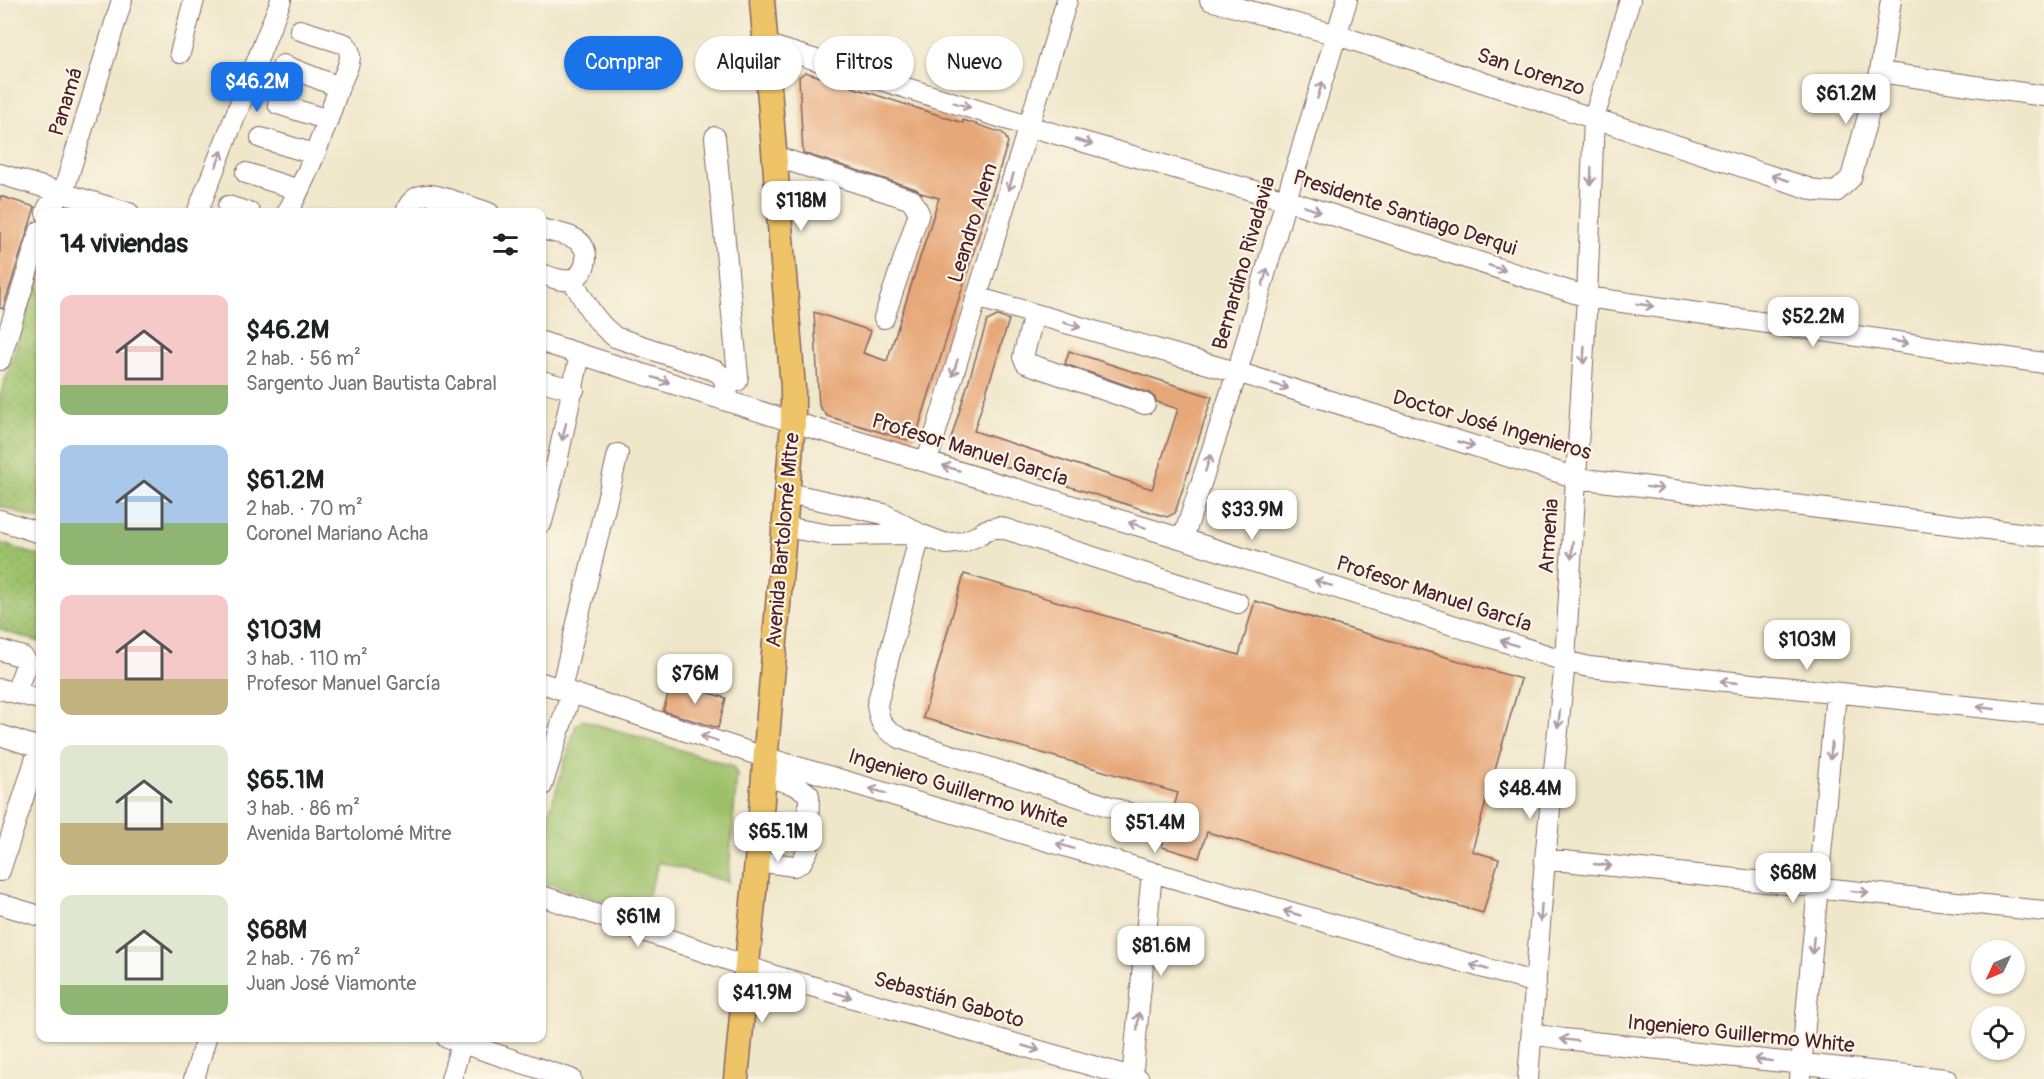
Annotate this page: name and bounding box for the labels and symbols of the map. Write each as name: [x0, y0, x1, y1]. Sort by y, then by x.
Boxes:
street label: San Lorenzo: [1474, 42, 1588, 102]
pin: $46.2M: [208, 62, 306, 113]
street label: Panamá: [43, 65, 89, 139]
pin: $61.2M: [1797, 74, 1895, 125]
one-way arrow: [1315, 81, 1326, 100]
one-way arrow: [952, 100, 971, 111]
one-way arrow: [1074, 137, 1093, 148]
one-way arrow: [214, 150, 225, 168]
street label: Leandro Alem: [942, 160, 1004, 286]
street label: Presidente Santiago Derqui: [1290, 164, 1521, 262]
one-way arrow: [1586, 166, 1597, 186]
one-way arrow: [1005, 172, 1016, 191]
one-way arrow: [1771, 172, 1790, 183]
street label: Bernardino Rivadavia: [1206, 173, 1282, 353]
pin: $118M: [759, 181, 843, 232]
one-way arrow: [1302, 204, 1321, 215]
one-way arrow: [1487, 263, 1506, 274]
one-way arrow: [1260, 267, 1271, 286]
pin: $52.2M: [1764, 297, 1862, 348]
one-way arrow: [1634, 300, 1654, 311]
one-way arrow: [1062, 320, 1081, 331]
one-way arrow: [1890, 336, 1909, 347]
one-way arrow: [1578, 345, 1589, 365]
one-way arrow: [949, 358, 960, 377]
one-way arrow: [651, 375, 670, 386]
one-way arrow: [1270, 381, 1289, 392]
street label: Doctor José Ingenieros: [1390, 384, 1595, 466]
street label: Profesor Manuel García: [869, 407, 1071, 493]
one-way arrow: [558, 422, 569, 441]
street label: Avenida Bartolomé Mitre: [760, 431, 806, 649]
one-way arrow: [1456, 439, 1475, 450]
one-way arrow: [1203, 454, 1214, 473]
one-way arrow: [942, 462, 961, 473]
one-way arrow: [1645, 483, 1665, 494]
pin: $33.9M: [1203, 490, 1301, 541]
street label: Armenia: [1533, 498, 1565, 574]
one-way arrow: [1128, 519, 1147, 530]
one-way arrow: [1566, 539, 1577, 559]
street label: Profesor Manuel García: [1333, 550, 1535, 638]
one-way arrow: [1314, 577, 1333, 588]
pin: $103M: [1765, 620, 1849, 671]
one-way arrow: [1500, 637, 1519, 648]
pin: $76M: [659, 654, 731, 705]
one-way arrow: [1720, 676, 1740, 687]
one-way arrow: [1976, 702, 1996, 713]
one-way arrow: [1553, 709, 1564, 728]
one-way arrow: [700, 732, 719, 743]
one-way arrow: [1825, 741, 1836, 761]
street label: Ingeniero Guillermo White: [845, 743, 1072, 835]
pin: $48.4M: [1481, 769, 1579, 820]
one-way arrow: [869, 785, 888, 796]
pin: $51.4M: [1106, 803, 1204, 854]
pin: $65.1M: [729, 812, 827, 863]
one-way arrow: [1056, 840, 1075, 851]
pin: $68M: [1757, 853, 1829, 904]
one-way arrow: [1593, 860, 1613, 871]
one-way arrow: [1849, 887, 1869, 898]
pin: $61M: [602, 897, 674, 948]
one-way arrow: [1535, 903, 1546, 923]
one-way arrow: [1283, 907, 1302, 918]
pin: $81.6M: [1112, 926, 1210, 977]
one-way arrow: [1807, 935, 1818, 955]
north arrow: [1971, 940, 2025, 994]
one-way arrow: [1470, 961, 1489, 972]
street label: Sebastián Gaboto: [871, 966, 1027, 1034]
pin: $41.9M: [713, 973, 811, 1024]
one-way arrow: [833, 990, 852, 1001]
street label: Ingeniero Guillermo White: [1626, 1009, 1857, 1059]
one-way arrow: [1133, 1011, 1144, 1031]
one-way arrow: [1559, 1034, 1579, 1045]
one-way arrow: [1021, 1043, 1040, 1054]
one-way arrow: [1753, 1054, 1773, 1065]

